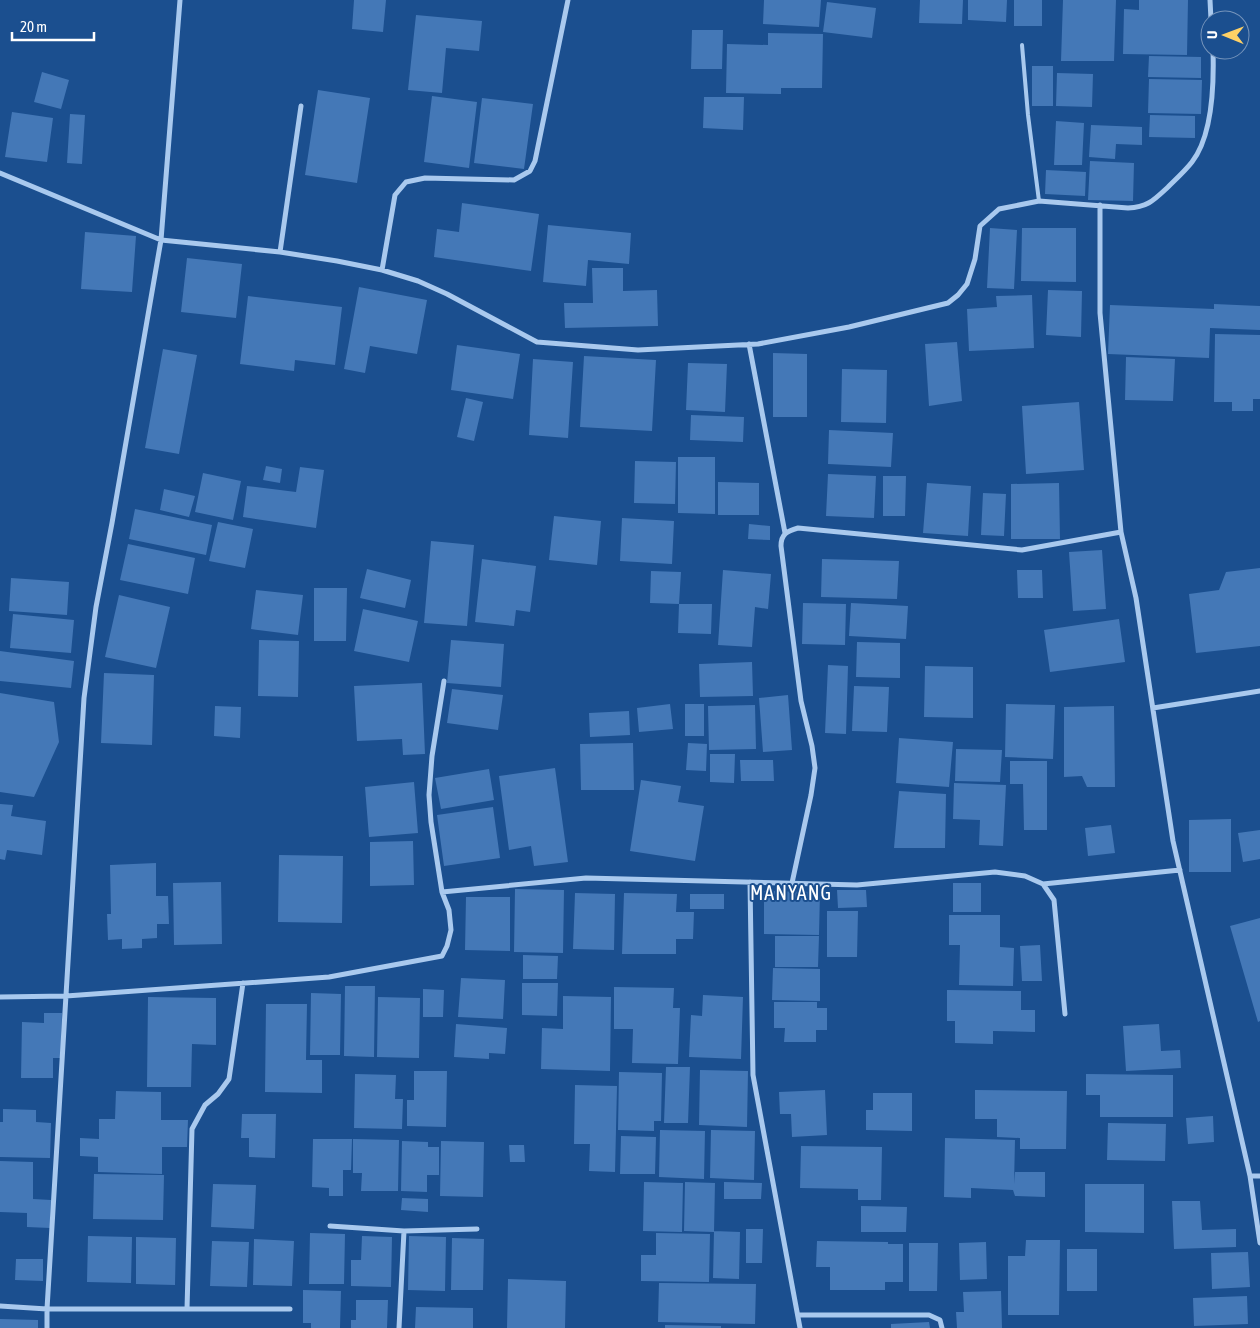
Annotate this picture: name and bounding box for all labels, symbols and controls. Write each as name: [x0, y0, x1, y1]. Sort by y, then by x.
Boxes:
scale bar: [12, 10, 95, 42]
north arrow: [1200, 10, 1250, 60]
text: 20 m: [20, 18, 47, 35]
text: U: [1204, 31, 1220, 39]
district label: MANYANG: [750, 881, 832, 904]

